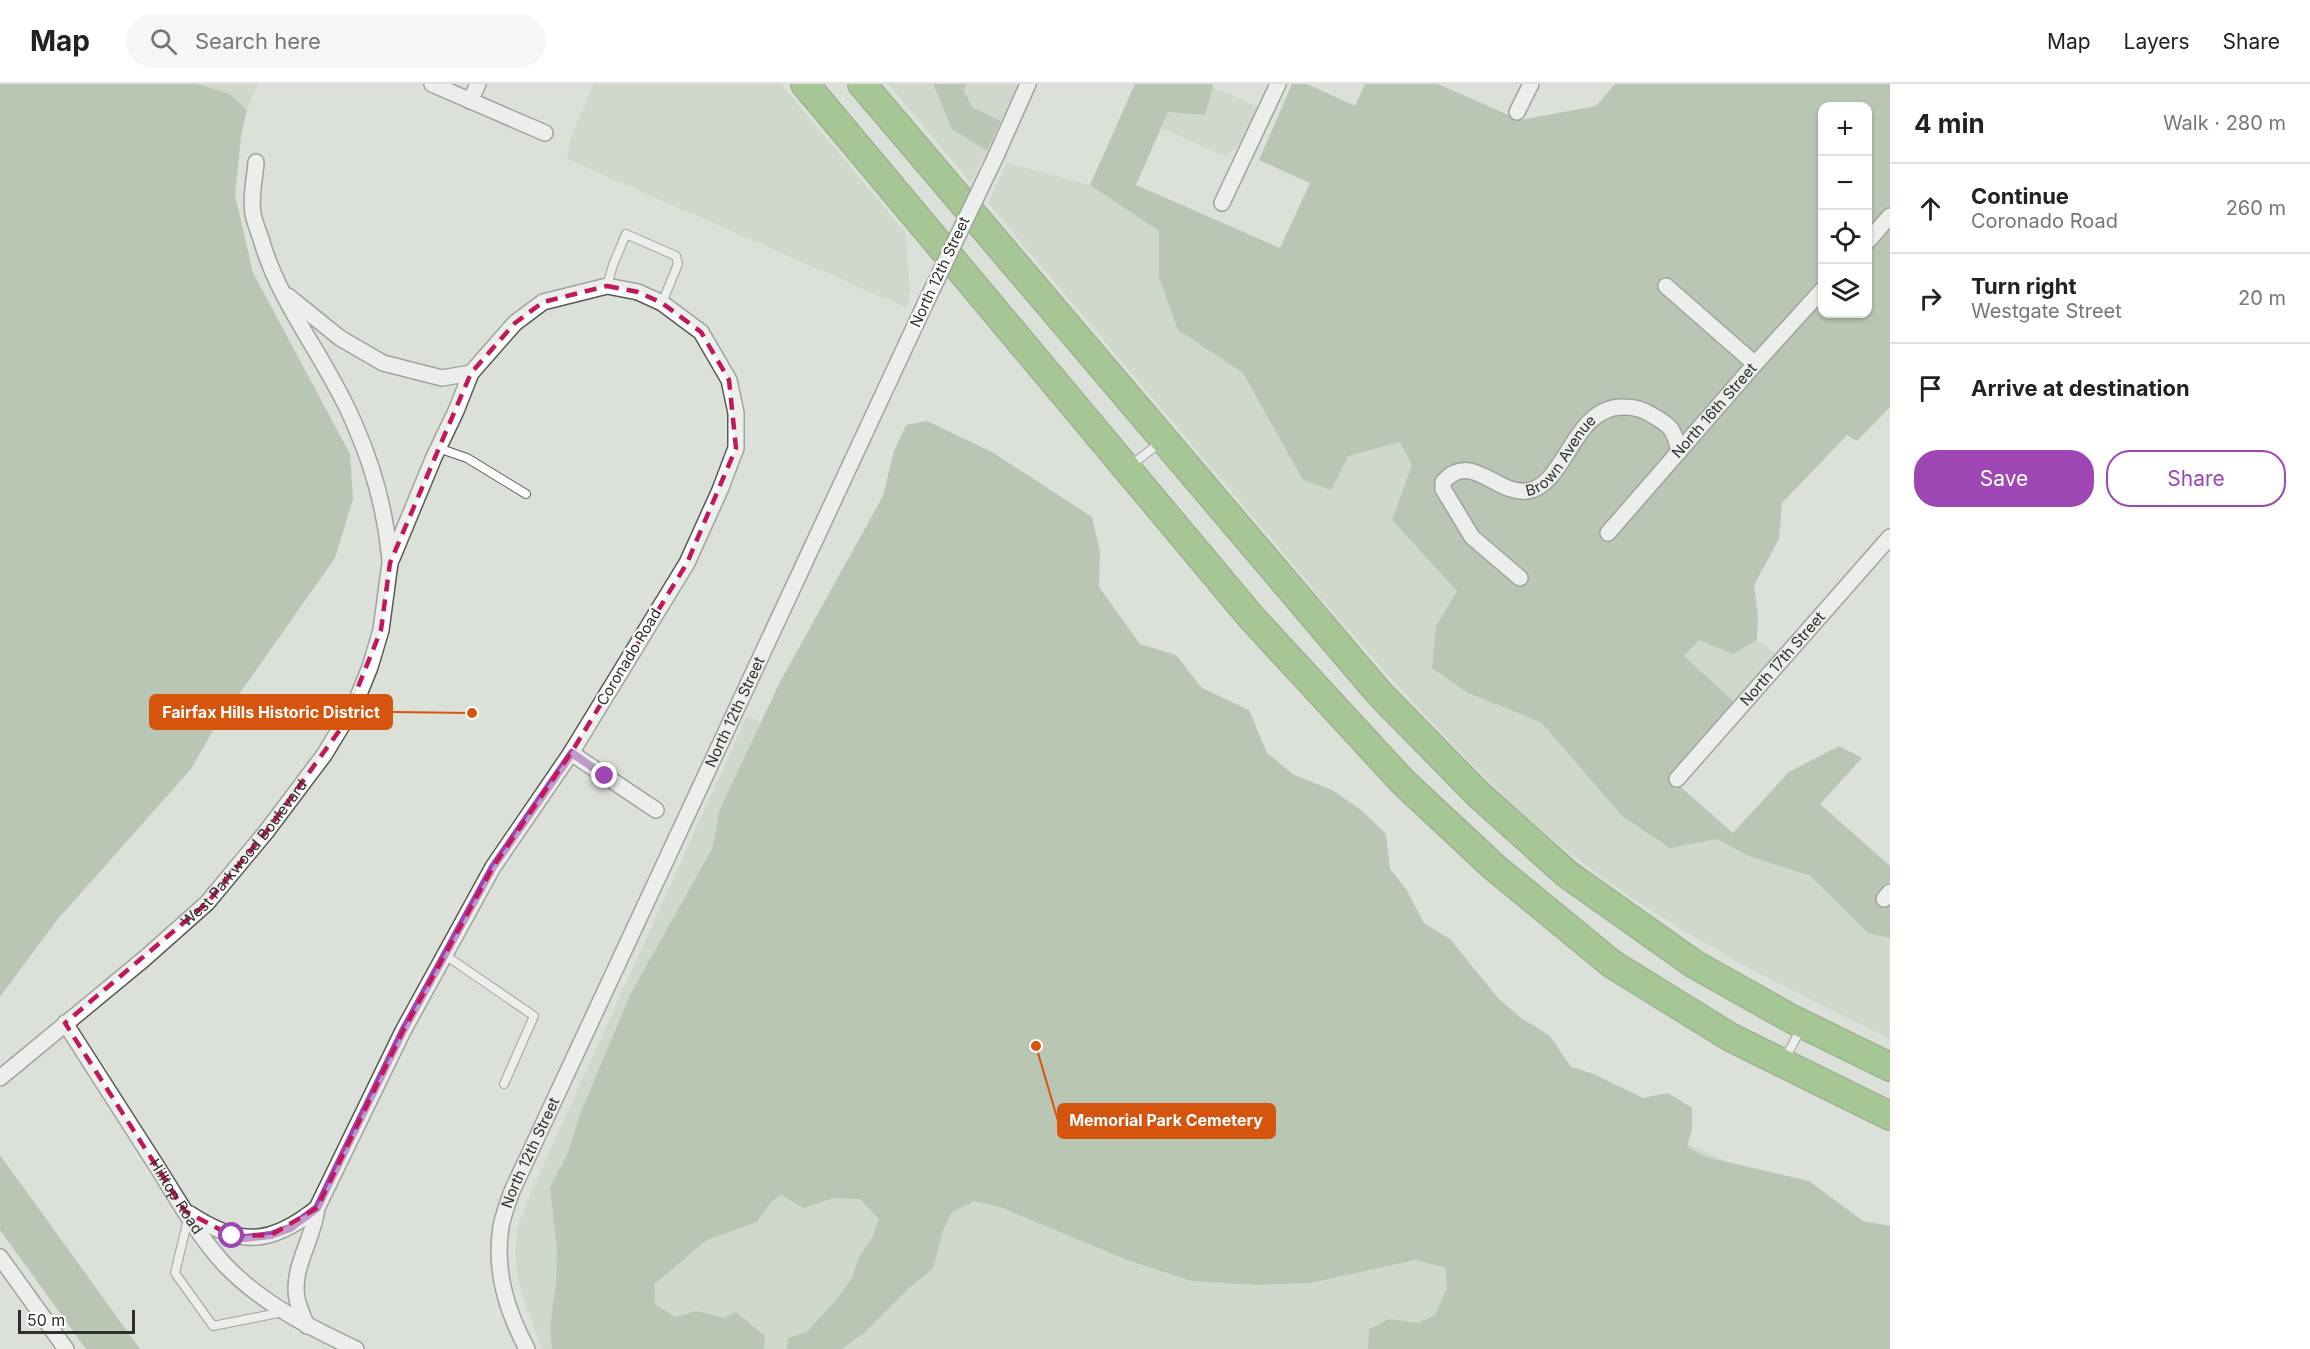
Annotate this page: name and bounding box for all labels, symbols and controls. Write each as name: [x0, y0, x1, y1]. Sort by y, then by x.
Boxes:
search box: [126, 14, 546, 68]
text: Map: [30, 24, 90, 58]
icon: search: [147, 25, 180, 58]
text: Search here: [195, 28, 321, 54]
text: Map: [2047, 29, 2091, 54]
text: Layers: [2124, 29, 2190, 54]
text: Share: [2223, 29, 2280, 54]
map controls: [1818, 102, 1872, 318]
button: +: [1818, 102, 1872, 156]
text: 4 min: [1914, 108, 1985, 139]
text: Walk · 280 m: [2163, 111, 2286, 135]
button: −: [1818, 156, 1872, 210]
text: Continue: [1971, 183, 2069, 209]
icon: ahead: [1914, 192, 1947, 225]
text: 260 m: [2226, 196, 2286, 220]
text: Coronado Road: [1971, 209, 2118, 233]
button: locate: [1818, 210, 1872, 264]
street label: North 12th Street: [906, 213, 973, 330]
button: layers: [1818, 264, 1872, 318]
text: Turn right: [1971, 273, 2077, 299]
icon: right: [1914, 282, 1947, 315]
text: 20 m: [2238, 286, 2286, 310]
text: Westgate Street: [1971, 299, 2122, 323]
street label: North 16th Street: [1667, 359, 1761, 462]
icon: arrive: [1914, 372, 1947, 405]
text: Arrive at destination: [1971, 375, 2190, 401]
street label: Brown Avenue: [1523, 411, 1600, 500]
button: Save: [1914, 450, 2094, 507]
button: Share: [2106, 450, 2286, 507]
street label: Coronado Road: [592, 605, 665, 709]
street label: North 17th Street: [1736, 607, 1829, 710]
street label: North 12th Street: [701, 653, 769, 770]
callout: Fairfax Hills Historic District: [150, 695, 392, 729]
text: Fairfax Hills Historic District: [162, 702, 380, 722]
route end: [591, 762, 617, 788]
street label: West Parkwood Boulevard: [177, 776, 311, 931]
street label: North 12th Street: [497, 1094, 563, 1211]
callout: Memorial Park Cemetery: [1058, 1104, 1275, 1138]
text: Memorial Park Cemetery: [1069, 1110, 1263, 1130]
street label: Hilltop Road: [145, 1155, 207, 1238]
route start: [218, 1222, 244, 1248]
scale bar: [18, 1307, 135, 1334]
text: 50 m: [27, 1310, 65, 1330]

